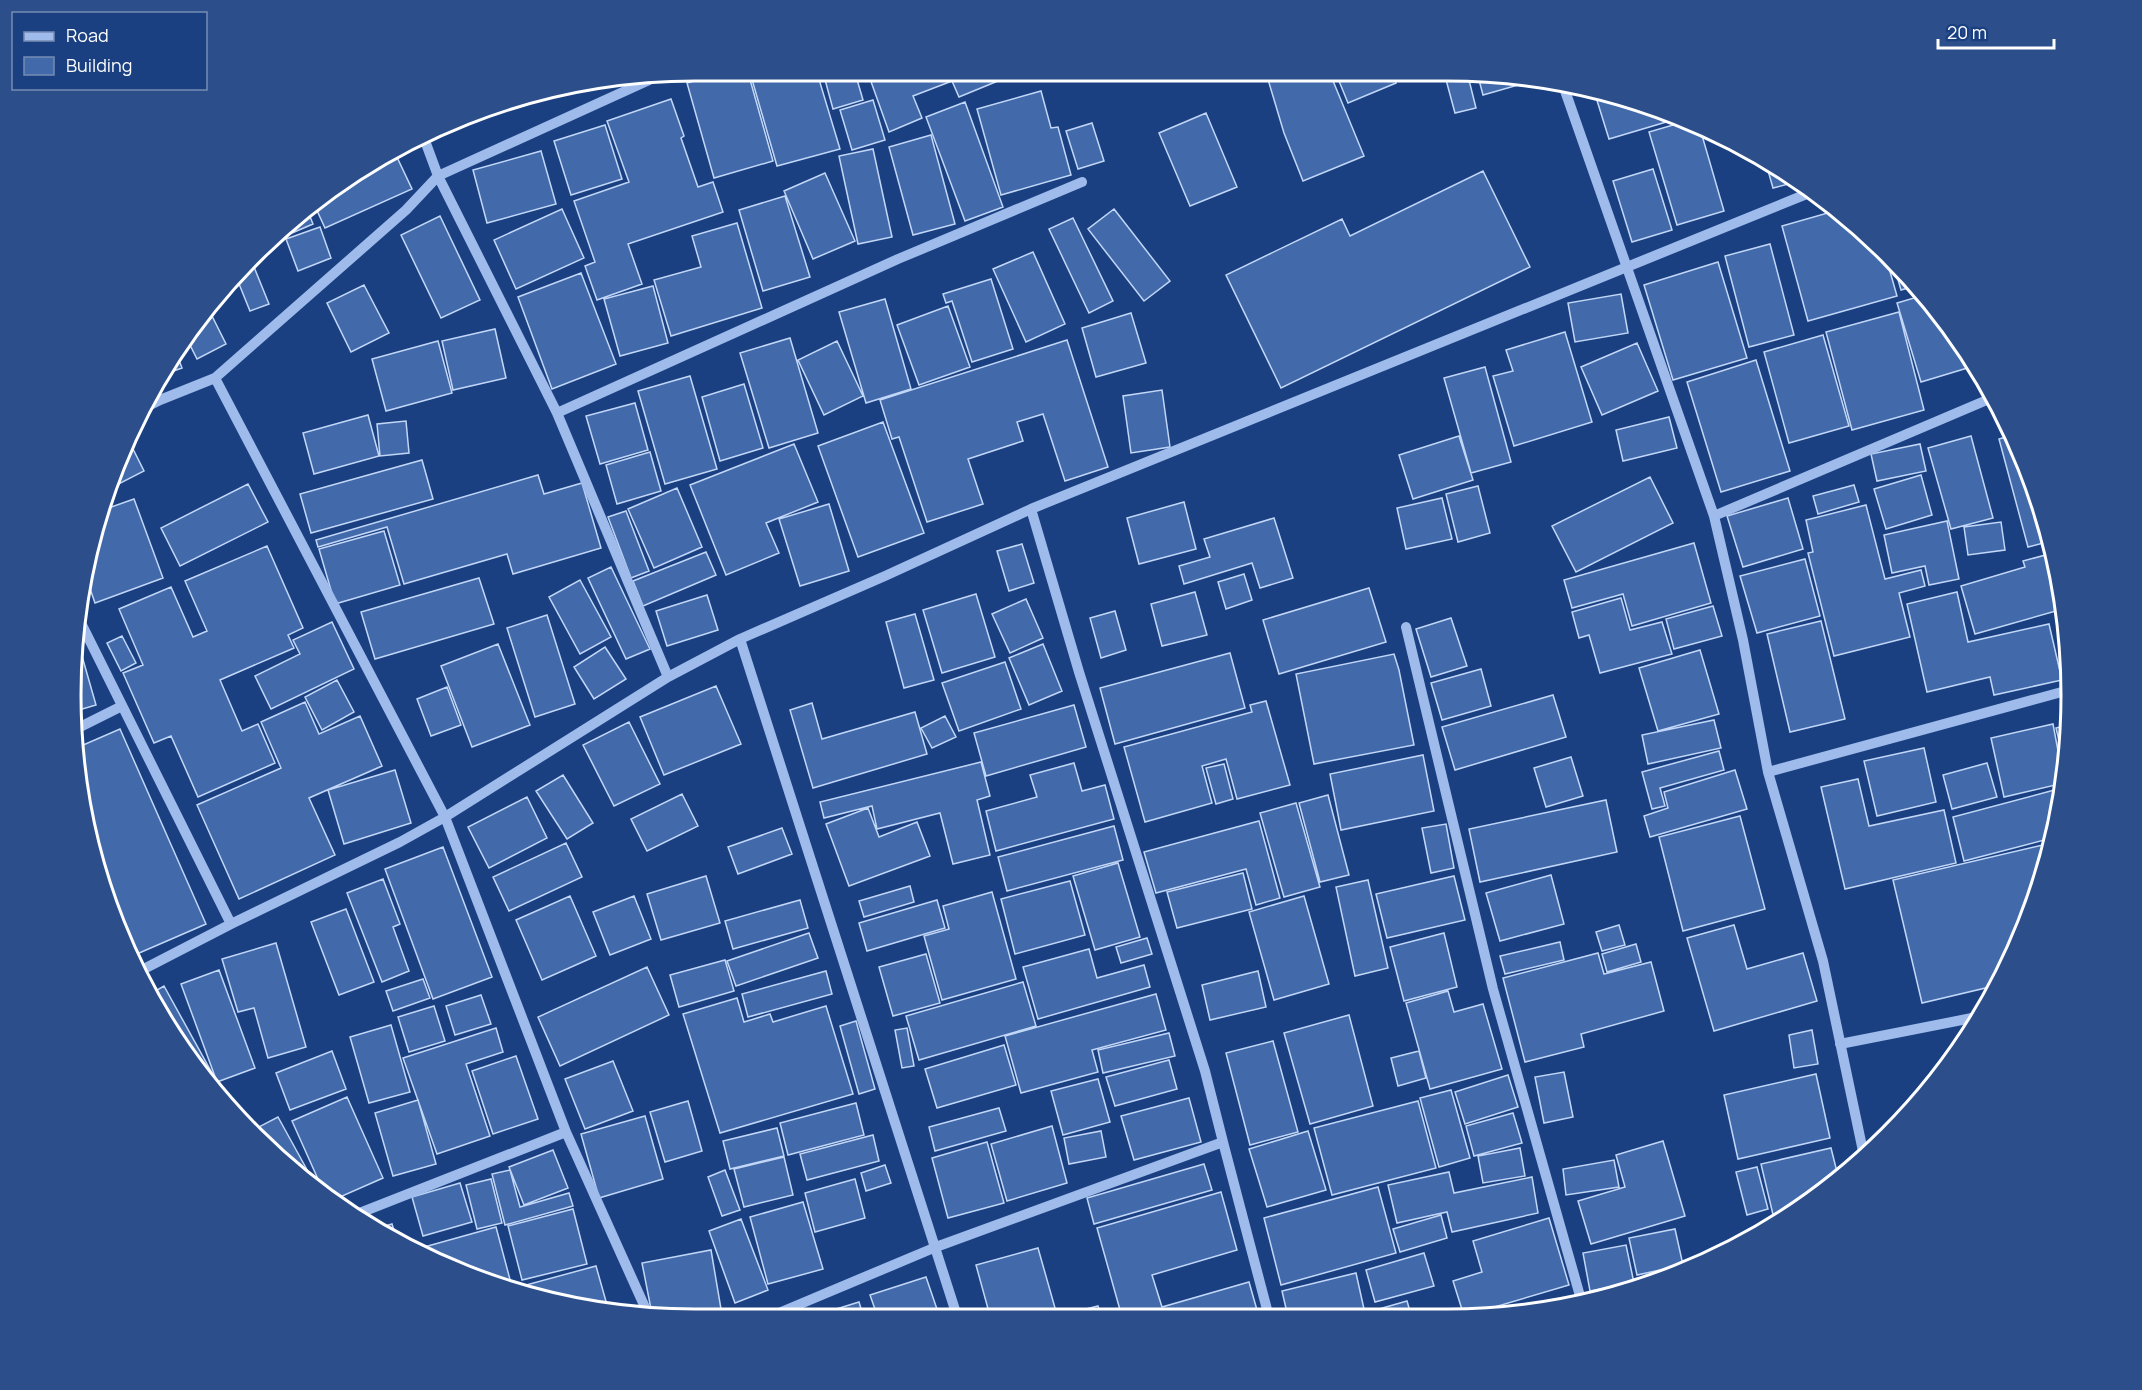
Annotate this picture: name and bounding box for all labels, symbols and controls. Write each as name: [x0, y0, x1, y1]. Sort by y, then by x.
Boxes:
legend: [12, 12, 207, 90]
scale bar: [1938, 12, 2054, 50]
text: 20 m: [1947, 20, 1987, 44]
text: Road: [66, 23, 109, 47]
text: Building: [66, 53, 132, 77]

